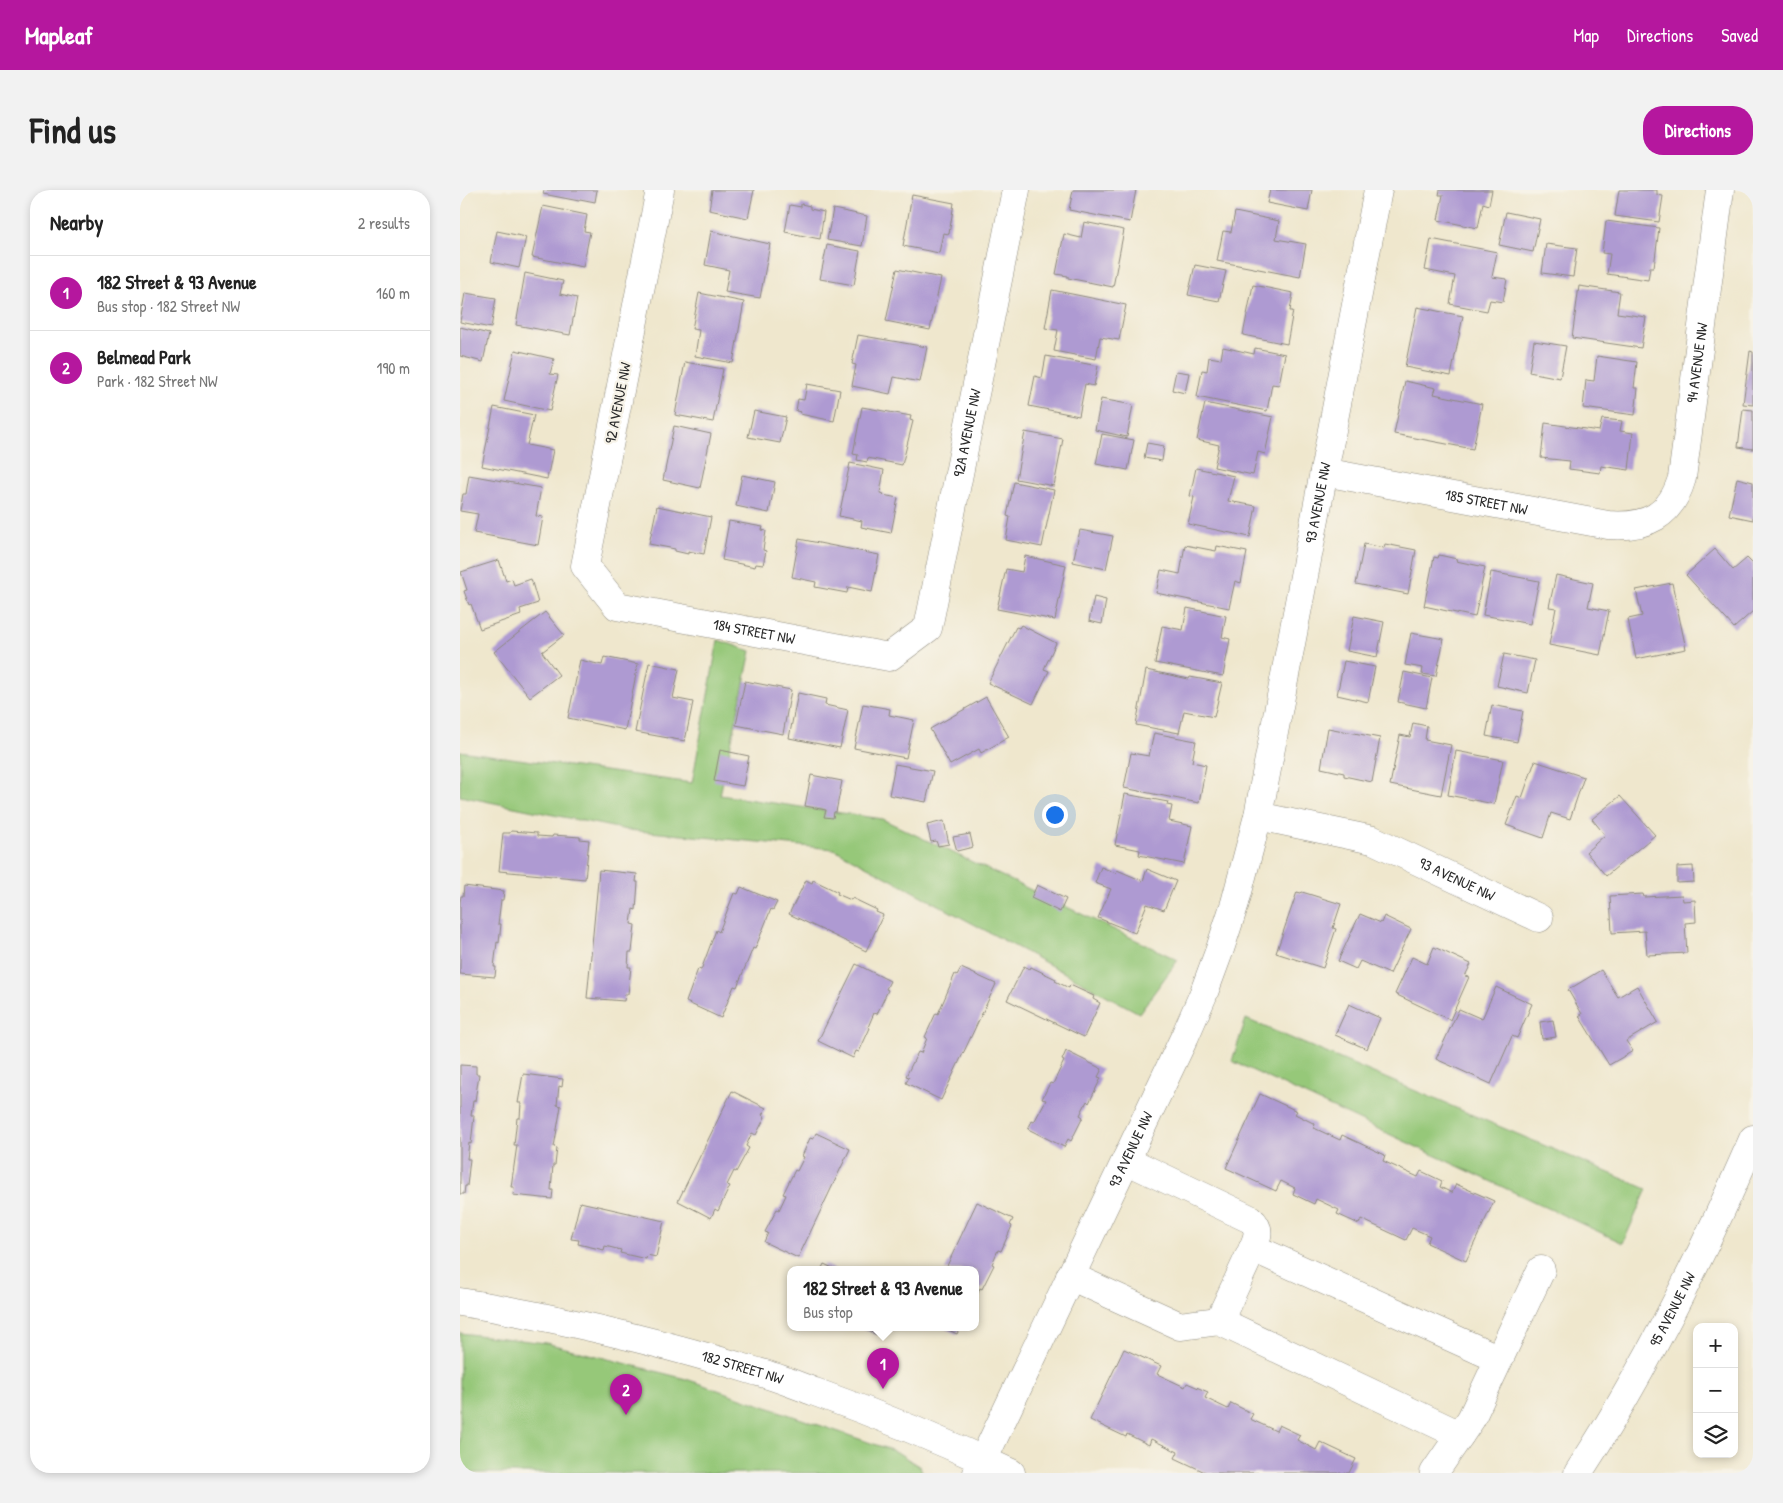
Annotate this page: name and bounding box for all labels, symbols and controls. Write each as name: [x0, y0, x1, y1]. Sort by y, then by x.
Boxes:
text: Mapleaf: [25, 19, 93, 51]
text: Map: [1574, 23, 1599, 48]
text: Directions: [1627, 23, 1693, 48]
text: Saved: [1721, 23, 1758, 48]
button: Directions: [1643, 106, 1753, 155]
text: Find us: [30, 107, 116, 154]
text: Nearby: [50, 208, 103, 237]
text: 2 results: [358, 212, 410, 234]
text: 182 Street & 93 Avenue: [97, 269, 256, 295]
text: 1: [63, 282, 69, 304]
text: 160 m: [376, 282, 410, 304]
text: Bus stop · 182 Street NW: [97, 295, 240, 317]
street label: 94 AVENUE NW: [1681, 321, 1712, 404]
text: Belmead Park: [97, 344, 191, 370]
text: 2: [62, 357, 70, 379]
text: 190 m: [377, 357, 410, 379]
street label: 92 AVENUE NW: [599, 360, 636, 445]
text: Park · 182 Street NW: [97, 370, 218, 392]
street label: 92A AVENUE NW: [948, 386, 986, 479]
street label: 93 AVENUE NW: [1300, 460, 1336, 545]
street label: 185 STREET NW: [1443, 484, 1530, 520]
street label: 184 STREET NW: [711, 613, 797, 649]
your location: [1042, 802, 1068, 828]
street label: 93 AVENUE NW: [1416, 852, 1499, 906]
street label: 93 AVENUE NW: [1103, 1107, 1158, 1191]
popup: [787, 1266, 979, 1331]
street label: 95 AVENUE NW: [1644, 1268, 1700, 1350]
text: 182 Street & 93 Avenue: [803, 1275, 963, 1301]
text: Bus stop: [803, 1301, 853, 1323]
map controls: [1693, 1323, 1738, 1458]
button: +: [1693, 1323, 1738, 1368]
street label: 182 STREET NW: [699, 1345, 787, 1389]
pin: 1: [867, 1348, 899, 1389]
button: −: [1693, 1368, 1738, 1413]
pin: 2: [610, 1374, 642, 1415]
button: layers: [1693, 1413, 1738, 1458]

